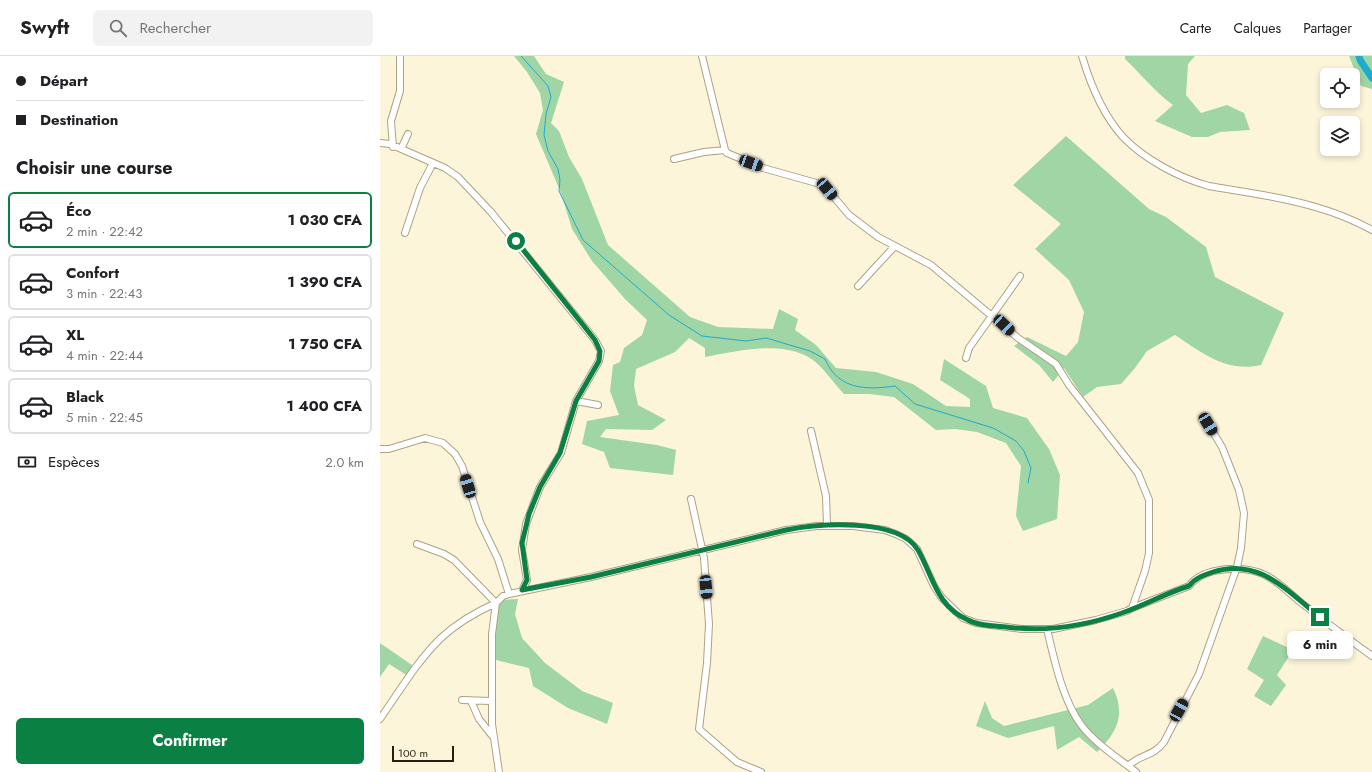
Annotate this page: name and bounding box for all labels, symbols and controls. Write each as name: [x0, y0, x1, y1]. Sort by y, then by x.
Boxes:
search box: [93, 10, 373, 46]
text: Swyft: [20, 14, 69, 41]
icon: search: [107, 17, 129, 39]
text: Rechercher: [139, 17, 211, 39]
text: Carte: [1180, 18, 1211, 38]
text: Calques: [1233, 18, 1281, 38]
text: Partager: [1303, 18, 1352, 38]
map controls: [1320, 68, 1360, 156]
button: locate: [1320, 68, 1360, 108]
text: Départ: [40, 70, 88, 92]
text: Destination: [40, 109, 118, 131]
button: layers: [1320, 116, 1360, 156]
car: [738, 153, 764, 173]
text: Choisir une course: [16, 155, 173, 181]
car: [815, 176, 839, 202]
text: Éco: [66, 200, 91, 222]
icon: car: [18, 202, 54, 238]
text: 1 030 CFA: [287, 209, 362, 231]
text: 2 min · 22:42: [66, 222, 143, 241]
route start: [507, 232, 525, 250]
text: Confort: [66, 262, 119, 284]
icon: car: [18, 264, 54, 300]
text: 1 390 CFA: [287, 271, 362, 293]
text: 3 min · 22:43: [66, 284, 142, 303]
car: [991, 312, 1017, 338]
text: XL: [66, 324, 84, 346]
icon: car: [18, 326, 54, 362]
text: 1 750 CFA: [288, 333, 362, 355]
text: 4 min · 22:44: [66, 346, 143, 365]
text: Black: [66, 386, 104, 408]
icon: car: [18, 388, 54, 424]
text: 1 400 CFA: [286, 395, 362, 417]
text: 5 min · 22:45: [66, 408, 143, 427]
car: [1197, 411, 1219, 437]
icon: cash: [16, 451, 38, 473]
text: Espèces: [48, 451, 100, 473]
text: 2.0 km: [325, 453, 364, 472]
car: [459, 473, 477, 499]
car: [699, 575, 713, 599]
route end: [1311, 608, 1329, 626]
callout: 6 min: [1287, 631, 1353, 659]
text: 6 min: [1303, 635, 1337, 654]
car: [1168, 697, 1190, 723]
button: Confirmer: [16, 718, 364, 764]
scale bar: [392, 744, 454, 763]
text: 100 m: [398, 745, 428, 761]

